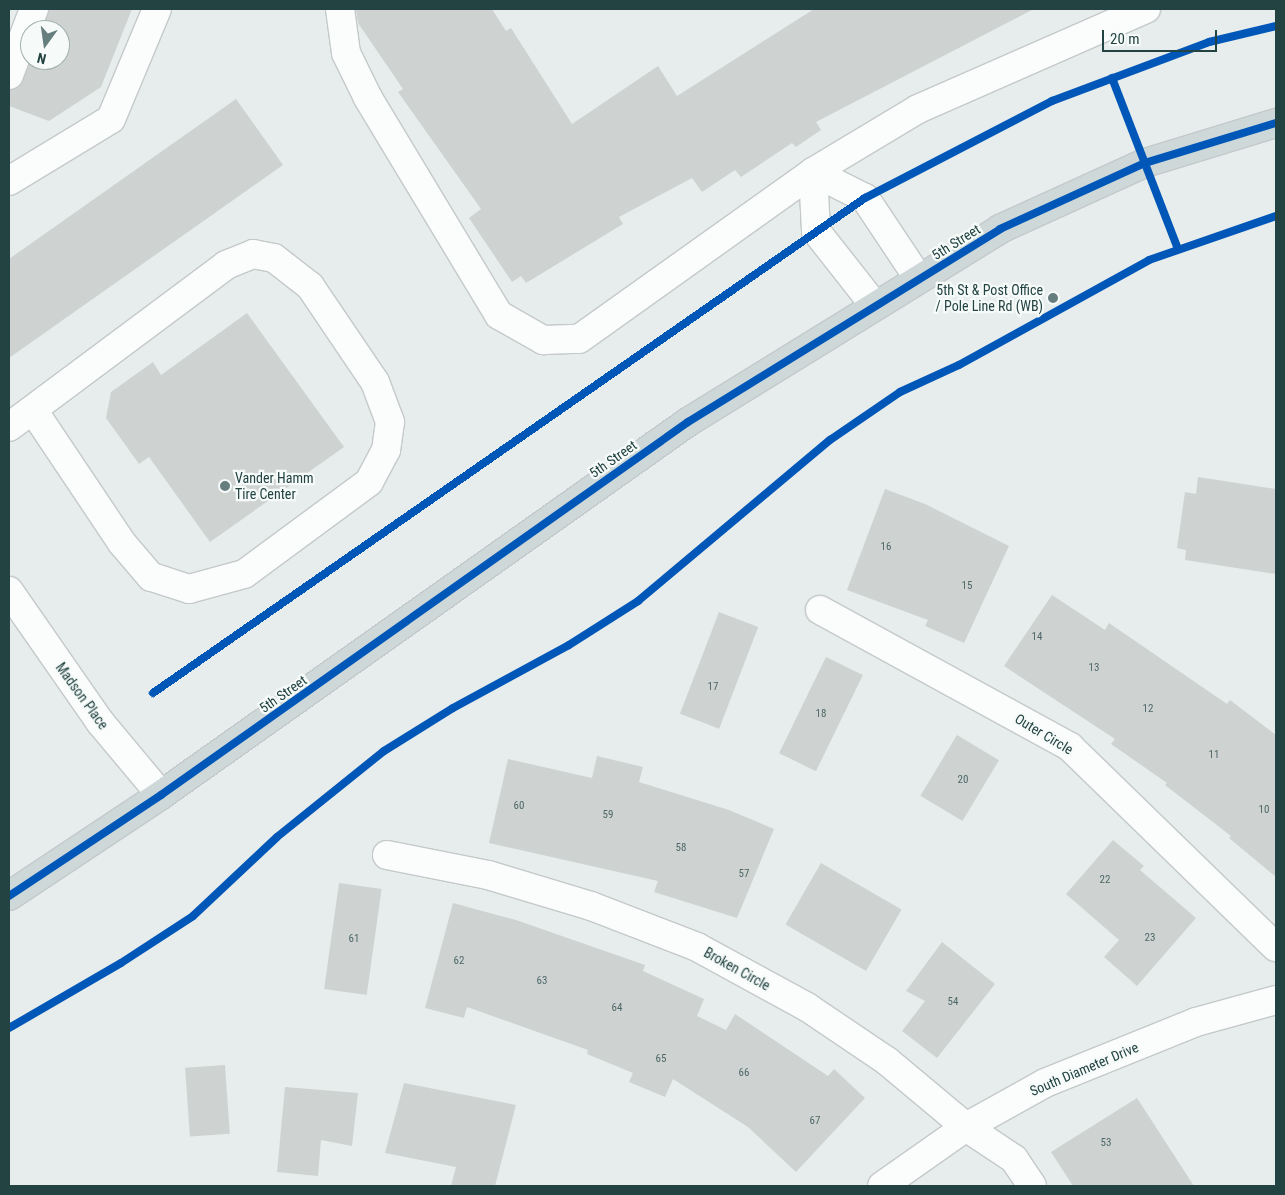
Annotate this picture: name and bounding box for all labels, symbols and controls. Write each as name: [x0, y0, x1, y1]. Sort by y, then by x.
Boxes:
north arrow: [20, 20, 70, 70]
scale bar: [1105, 20, 1220, 52]
text: 20 m: [1110, 30, 1140, 48]
text: N: [36, 50, 48, 67]
street label: 5th Street: [929, 221, 983, 263]
place label: 5th St & Post Office / Pole Line Rd (WB): [936, 282, 1043, 314]
marker: 5th St & Post Office / Pole Line Rd (WB): [1047, 292, 1059, 304]
street label: 5th Street: [586, 437, 640, 481]
place label: Vander Hamm Tire Center: [235, 470, 313, 502]
marker: Vander Hamm Tire Center: [219, 480, 231, 492]
house number: 16: [881, 540, 891, 554]
house number: 15: [962, 579, 972, 593]
house number: 14: [1032, 630, 1042, 644]
street label: Madson Place: [52, 659, 112, 733]
house number: 13: [1089, 661, 1099, 675]
street label: 5th Street: [256, 672, 310, 716]
house number: 17: [708, 680, 718, 694]
house number: 12: [1143, 702, 1153, 716]
house number: 18: [816, 707, 826, 721]
street label: Outer Circle: [1012, 710, 1076, 758]
house number: 11: [1209, 748, 1219, 762]
house number: 20: [958, 773, 968, 787]
house number: 60: [514, 799, 524, 813]
house number: 10: [1259, 803, 1269, 817]
house number: 59: [603, 808, 613, 822]
house number: 58: [676, 841, 686, 855]
house number: 57: [739, 867, 749, 881]
house number: 22: [1100, 873, 1110, 887]
house number: 23: [1145, 931, 1155, 945]
house number: 61: [349, 932, 359, 946]
street label: Broken Circle: [701, 944, 773, 994]
house number: 62: [454, 954, 464, 968]
house number: 63: [537, 974, 547, 988]
house number: 54: [948, 995, 958, 1009]
house number: 64: [612, 1001, 622, 1015]
street label: South Diameter Drive: [1027, 1039, 1141, 1099]
house number: 65: [656, 1052, 666, 1066]
house number: 66: [739, 1066, 749, 1080]
house number: 67: [810, 1114, 820, 1128]
house number: 53: [1101, 1136, 1111, 1150]

